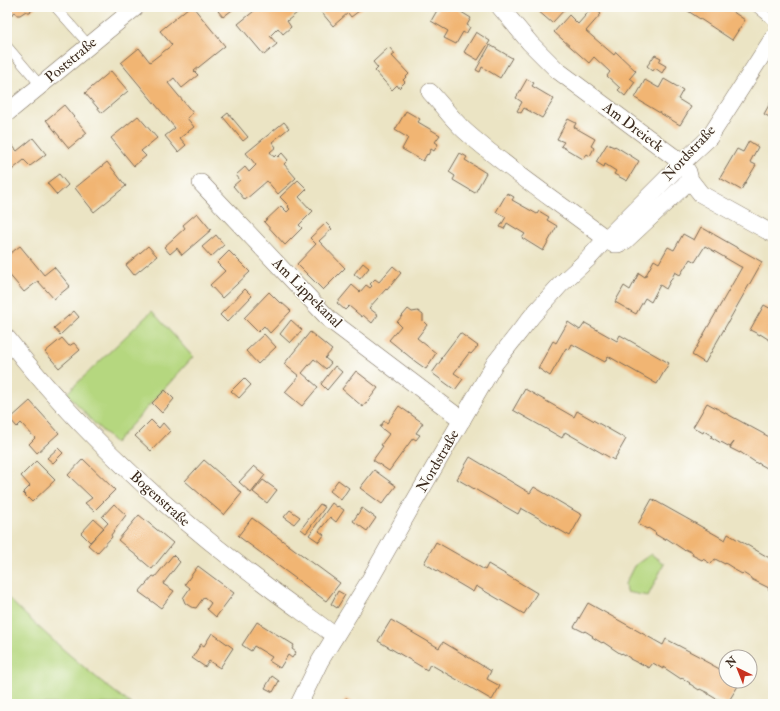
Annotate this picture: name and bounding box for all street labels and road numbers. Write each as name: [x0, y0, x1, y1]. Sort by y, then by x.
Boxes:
street label: Poststraße: [41, 33, 101, 87]
street label: Am Dreieck: [598, 97, 667, 156]
street label: Nordstraße: [658, 121, 720, 185]
street label: Am Lippekanal: [267, 253, 346, 333]
street label: Nordstraße: [412, 426, 464, 496]
street label: Bogenstraße: [126, 467, 194, 531]

